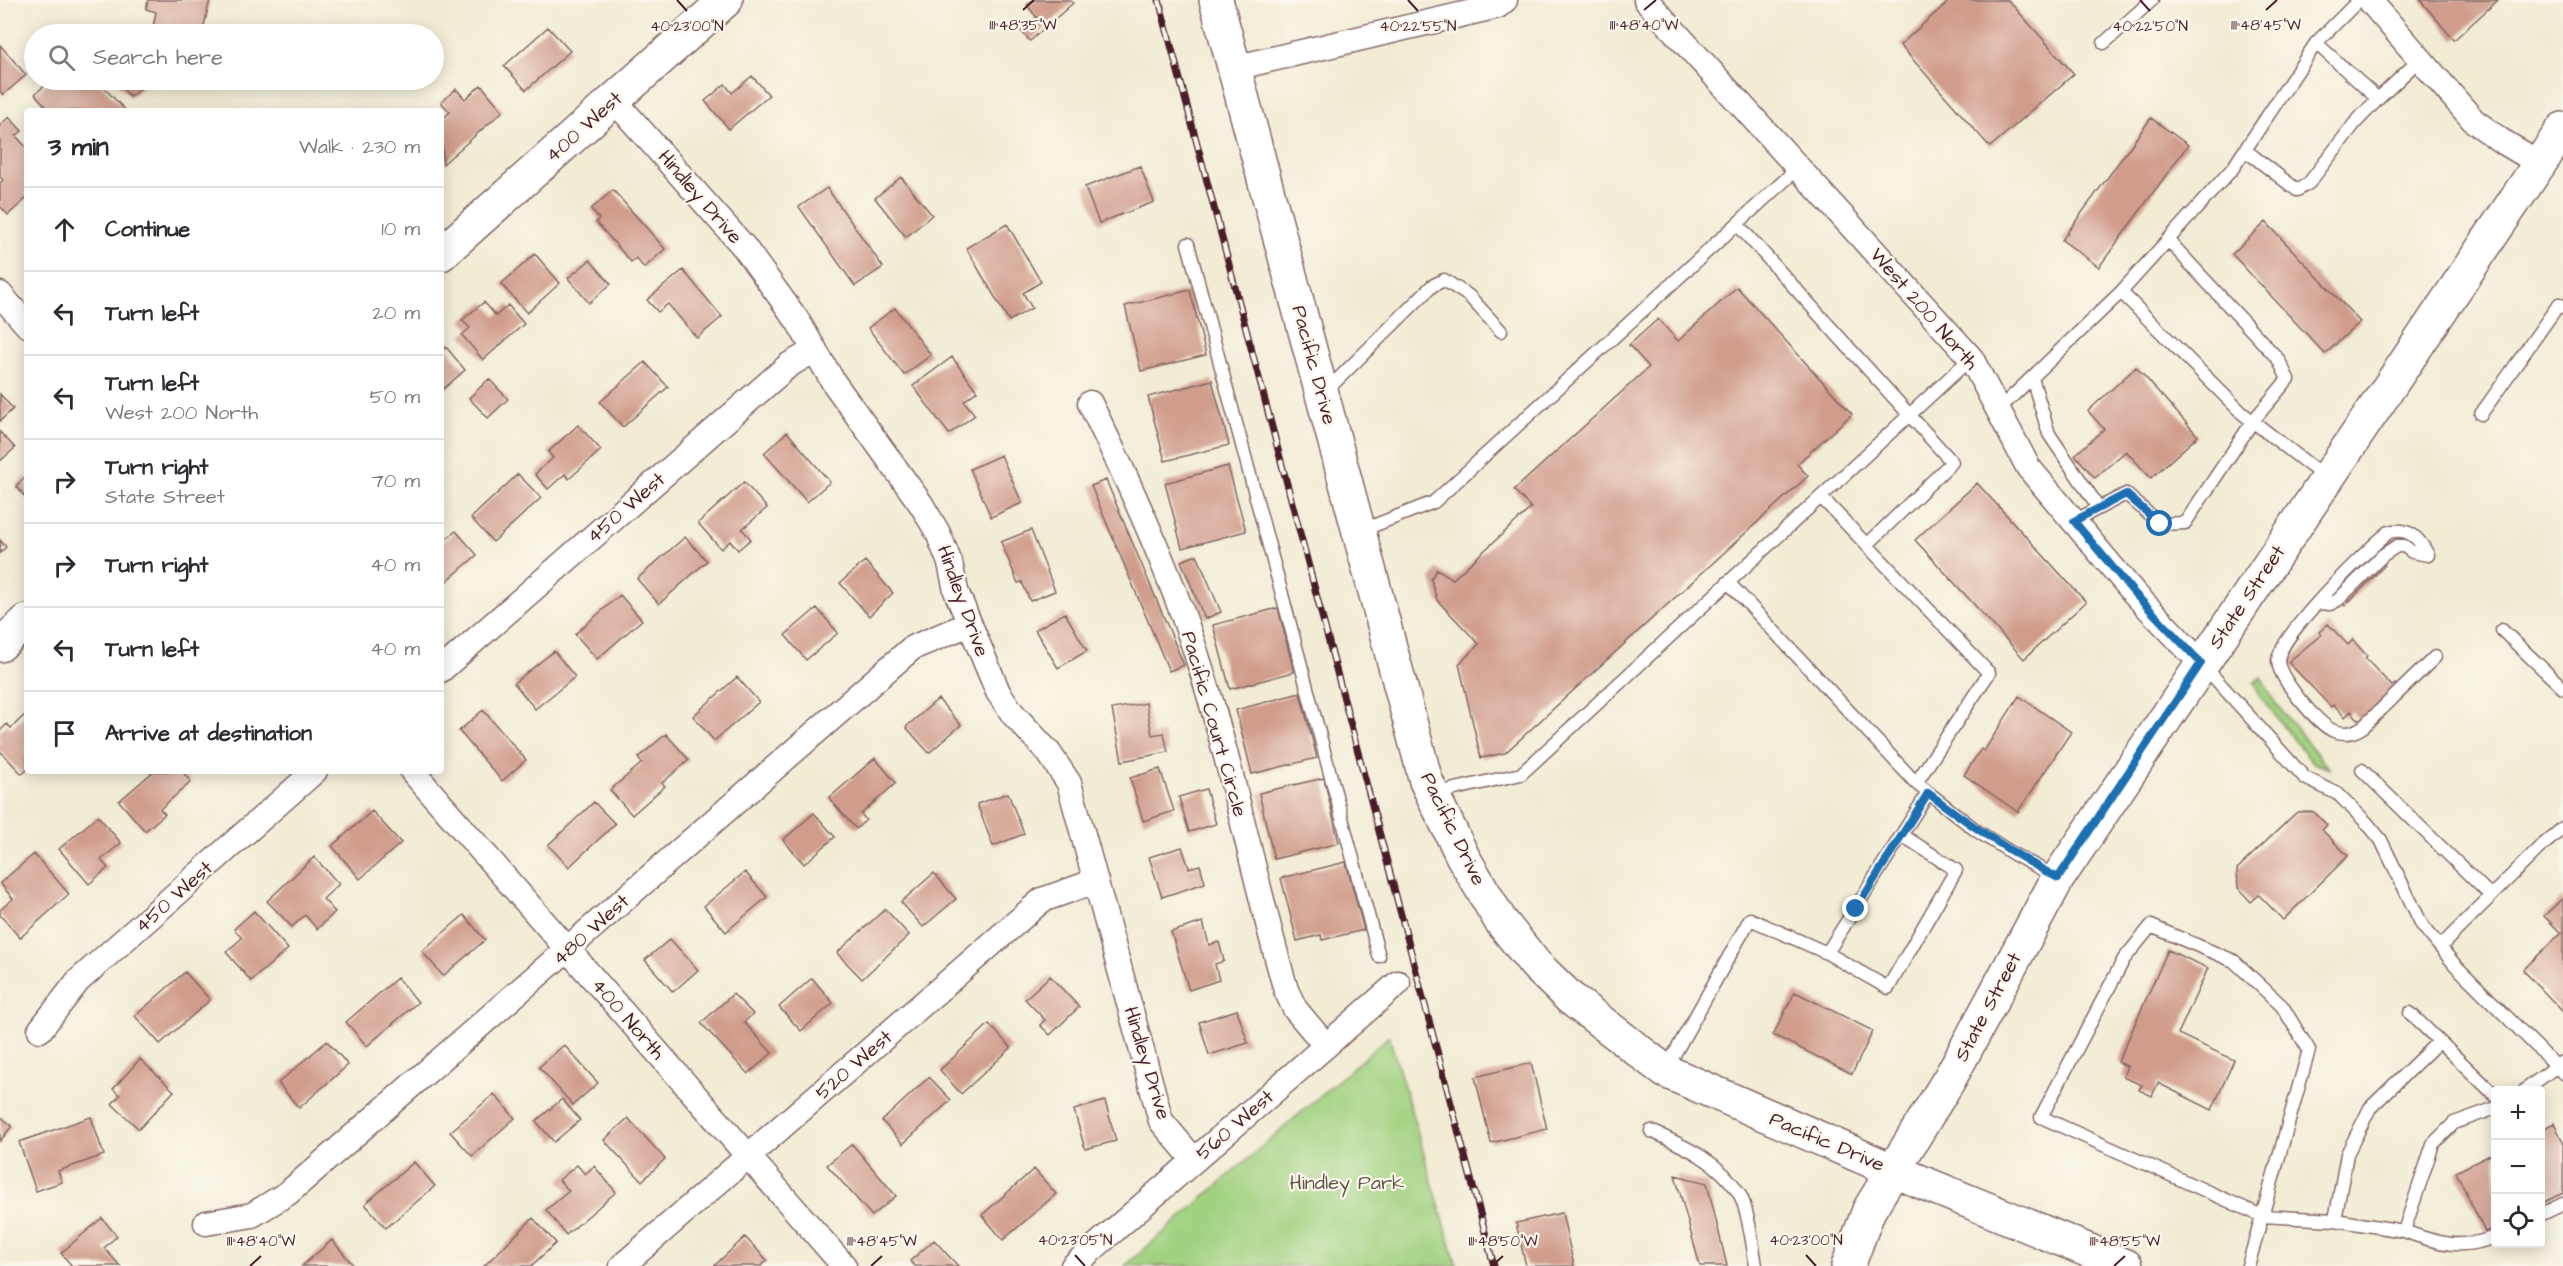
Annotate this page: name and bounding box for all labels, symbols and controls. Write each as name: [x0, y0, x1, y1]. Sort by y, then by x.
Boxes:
text: 111°48'35"W: [989, 15, 1057, 36]
text: 111°48'40"W: [1610, 15, 1678, 36]
text: 111°48'45"W: [2231, 15, 2301, 36]
text: 40°23'00"N: [650, 16, 724, 37]
text: 40°22'55"N: [1380, 16, 1456, 37]
text: 40°22'50"N: [2112, 16, 2188, 37]
search box: [24, 24, 444, 90]
icon: search: [45, 41, 78, 74]
text: Search here: [93, 42, 223, 73]
street label: 400 West: [539, 85, 629, 169]
text: 3 min: [48, 129, 109, 165]
text: Walk · 230 m: [299, 133, 420, 161]
street label: Hindley Drive: [650, 144, 749, 251]
icon: ahead: [48, 213, 81, 246]
text: Continue: [105, 214, 190, 245]
text: 10 m: [381, 215, 420, 243]
street label: West 200 North: [1863, 242, 1985, 376]
icon: left: [48, 297, 81, 330]
text: Turn left: [105, 298, 199, 329]
text: 20 m: [372, 299, 420, 327]
street label: Pacific Drive: [1285, 302, 1343, 428]
text: Turn left: [105, 368, 199, 399]
icon: left: [48, 381, 81, 414]
text: 50 m: [370, 383, 420, 411]
text: West 200 North: [105, 399, 258, 427]
text: Turn right: [105, 452, 208, 483]
icon: right: [48, 465, 81, 498]
street label: 450 West: [581, 466, 671, 550]
text: 70 m: [372, 467, 420, 495]
text: State Street: [105, 483, 225, 511]
route start: [2146, 510, 2172, 536]
street label: State Street: [2202, 540, 2292, 654]
street label: Hindley Drive: [929, 541, 996, 661]
icon: right: [48, 549, 81, 582]
text: Turn right: [105, 550, 208, 581]
text: 40 m: [370, 551, 420, 579]
street label: Pacific Court Circle: [1174, 628, 1254, 820]
icon: left: [48, 633, 81, 666]
text: Turn left: [105, 634, 199, 665]
text: 40 m: [370, 635, 420, 663]
icon: arrive: [48, 717, 81, 750]
text: Arrive at destination: [105, 718, 312, 749]
street label: Pacific Drive: [1414, 768, 1492, 890]
street label: 450 West: [129, 854, 219, 940]
street label: 480 West: [546, 888, 636, 972]
route end: [1842, 895, 1868, 921]
street label: State Street: [1948, 948, 2028, 1066]
street label: 400 North: [585, 972, 671, 1066]
street label: Hindley Drive: [1116, 1003, 1177, 1123]
street label: 520 West: [809, 1024, 899, 1106]
street label: 560 West: [1190, 1083, 1280, 1167]
map controls: [2491, 1086, 2545, 1248]
button: +: [2491, 1086, 2545, 1140]
street label: Pacific Drive: [1765, 1105, 1889, 1179]
button: −: [2491, 1140, 2545, 1194]
park label: Hindley Park: [1290, 1169, 1404, 1198]
button: locate: [2491, 1194, 2545, 1248]
text: 40°23'05"N: [1038, 1230, 1112, 1251]
text: 40°23'00"N: [1769, 1230, 1843, 1251]
text: 111°48'40"W: [227, 1231, 295, 1252]
text: 111°48'45"W: [847, 1231, 917, 1252]
text: 111°48'50"W: [1468, 1231, 1538, 1252]
text: 111°48'55"W: [2090, 1231, 2160, 1252]

